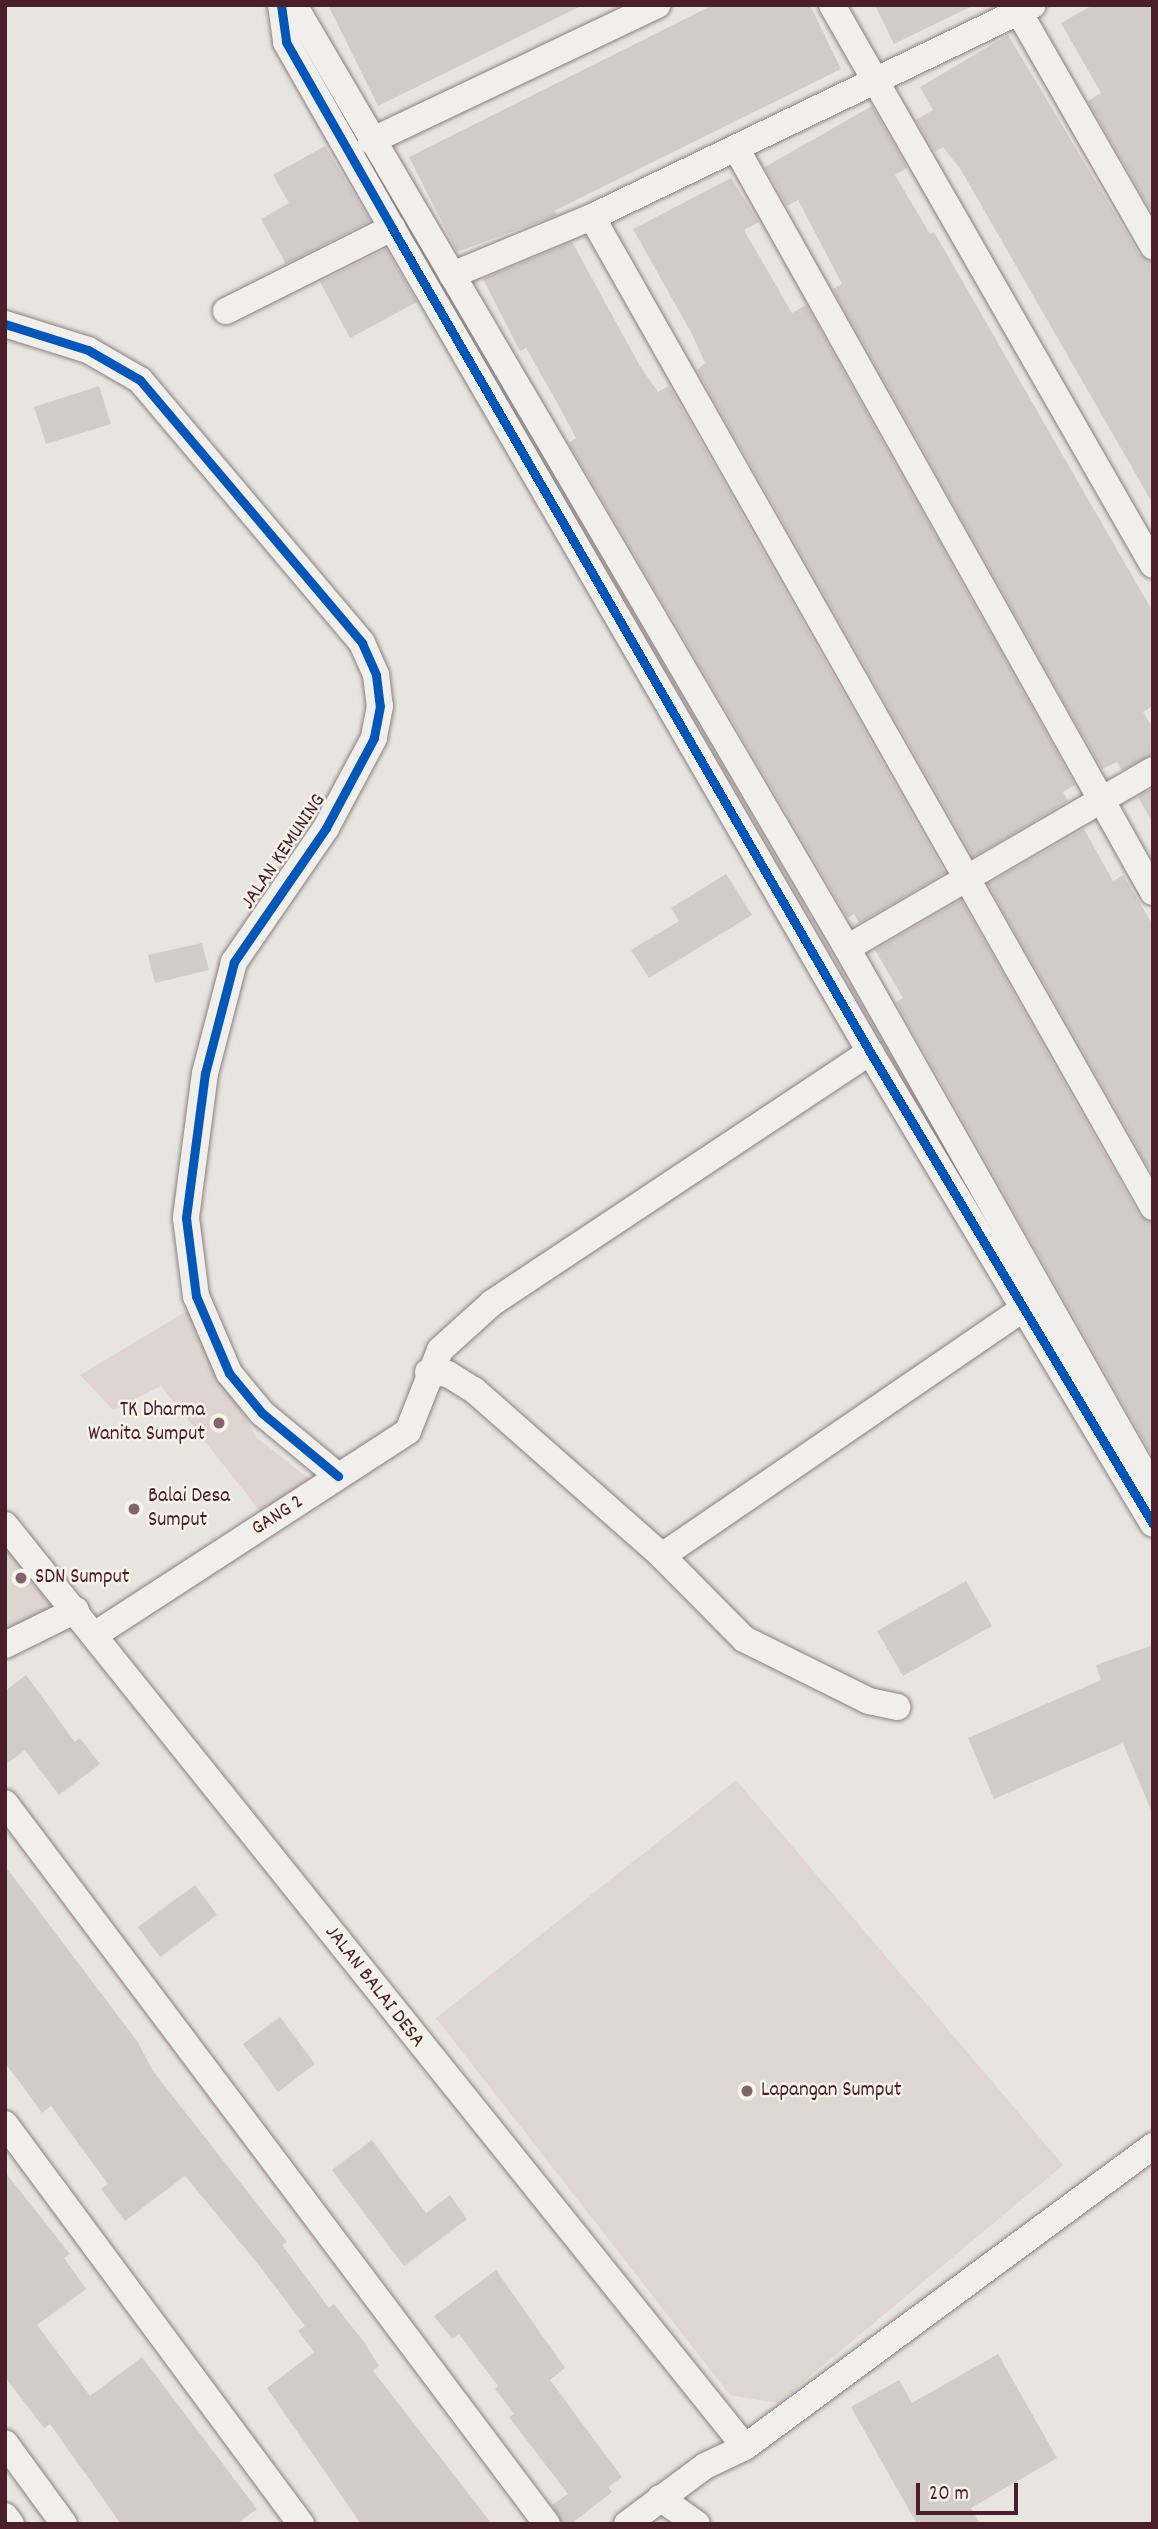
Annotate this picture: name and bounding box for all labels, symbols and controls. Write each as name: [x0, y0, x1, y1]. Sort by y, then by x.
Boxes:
street label: JALAN KEMUNING: [236, 789, 332, 915]
place label: TK Dharma Wanita Sumput: [88, 1398, 205, 1448]
marker: TK Dharma Wanita Sumput: [211, 1415, 227, 1431]
place label: Balai Desa Sumput: [148, 1484, 230, 1534]
street label: GANG 2: [247, 1490, 309, 1542]
marker: Balai Desa Sumput: [126, 1501, 142, 1517]
place label: SDN Sumput: [35, 1565, 129, 1591]
marker: SDN Sumput: [13, 1570, 29, 1586]
street label: JALAN BALAI DESA: [318, 1921, 430, 2053]
place label: Lapangan Sumput: [761, 2078, 901, 2104]
marker: Lapangan Sumput: [739, 2083, 755, 2099]
scale bar: [920, 2470, 1021, 2514]
text: 20 m: [929, 2480, 969, 2510]

